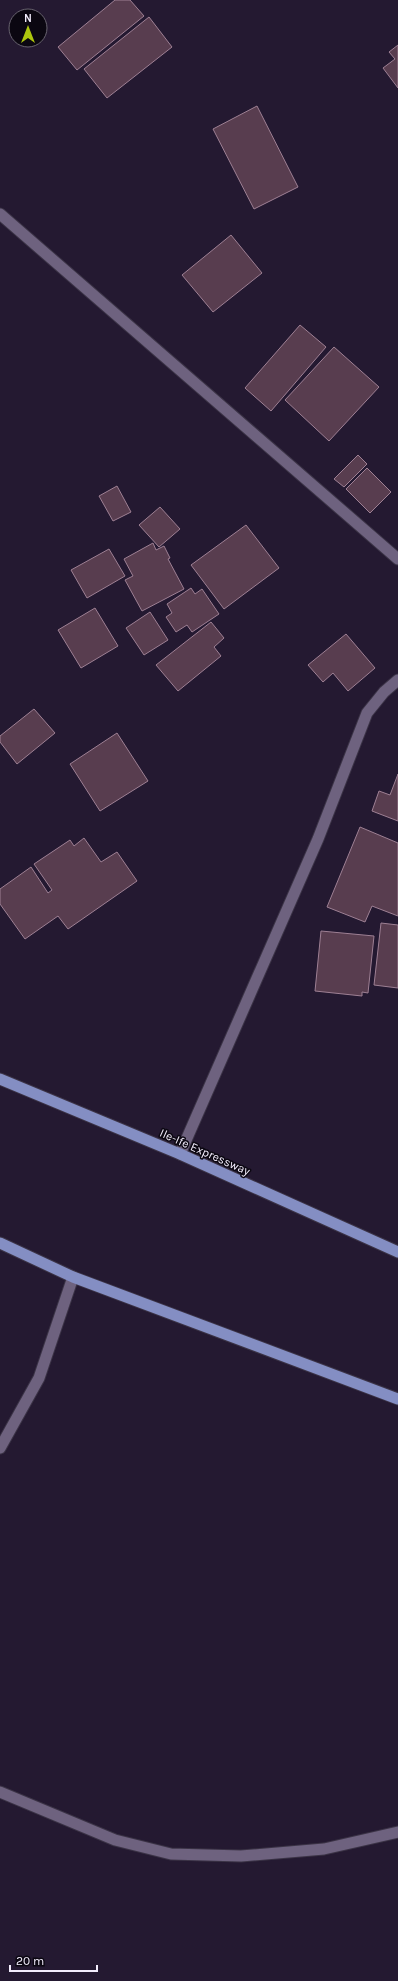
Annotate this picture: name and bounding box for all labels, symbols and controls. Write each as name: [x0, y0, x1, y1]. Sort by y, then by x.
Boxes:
north arrow: [8, 8, 48, 48]
text: N: [24, 12, 32, 25]
street label: Ile-Ife Expressway: [158, 1126, 253, 1178]
scale bar: [10, 1947, 97, 1973]
text: 20 m: [16, 1954, 44, 1968]

